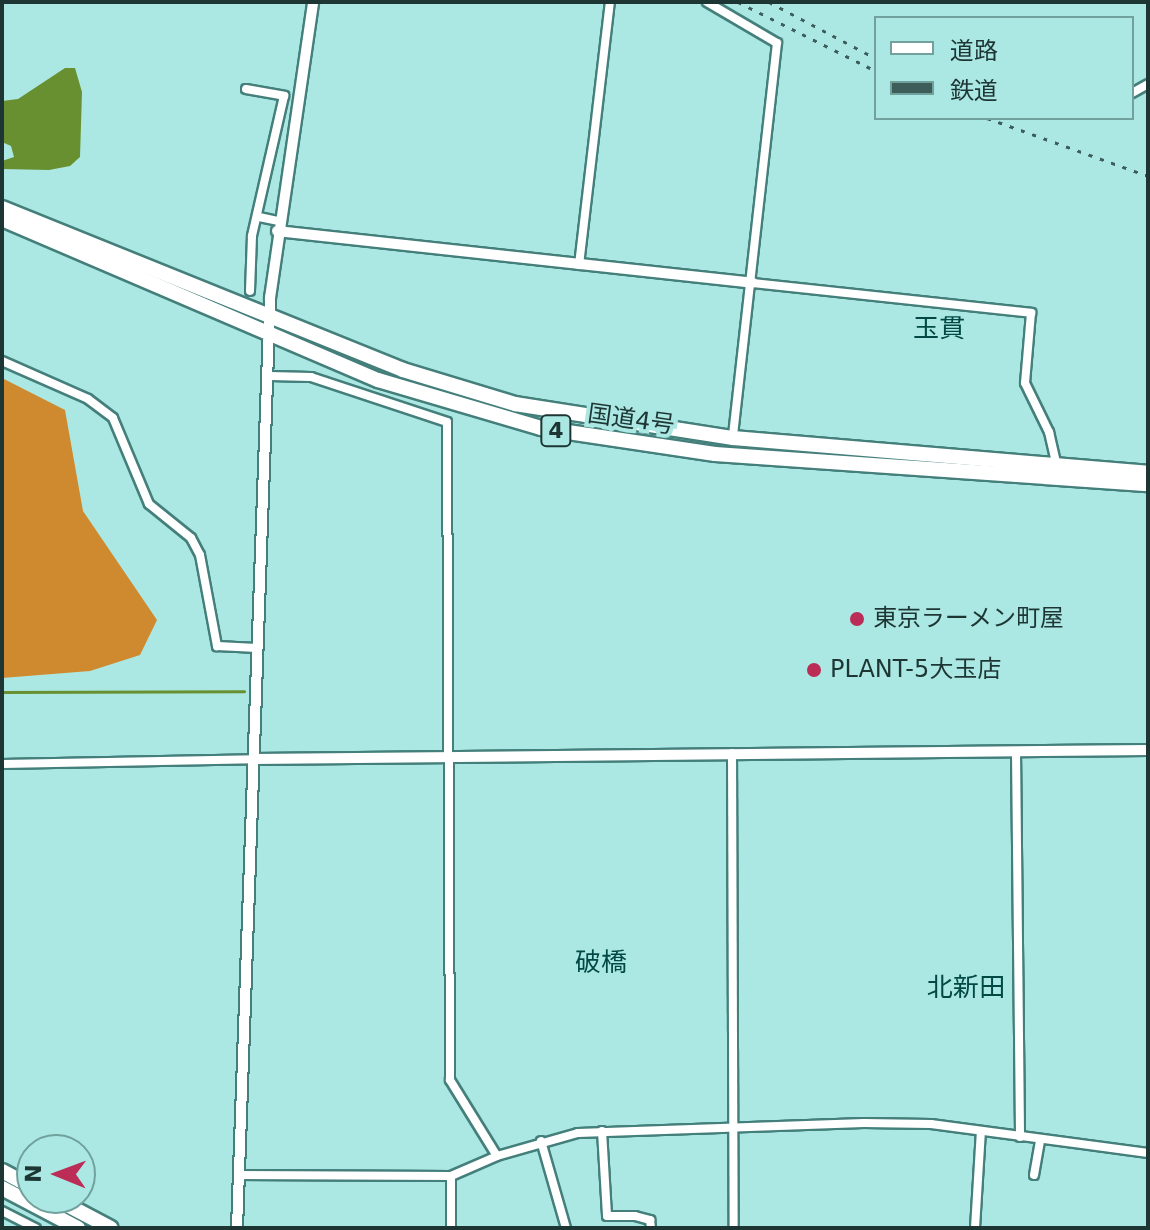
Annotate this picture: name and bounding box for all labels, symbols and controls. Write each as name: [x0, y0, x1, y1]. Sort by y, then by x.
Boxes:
legend: [874, 16, 1134, 120]
text: 道路: [950, 37, 998, 65]
text: 鉄道: [950, 77, 998, 105]
district label: 玉貫: [913, 313, 965, 345]
street label: 国道4号: [586, 400, 676, 440]
road number: 4: [540, 413, 572, 449]
place label: 東京ラーメン町屋: [873, 605, 1065, 633]
marker: 東京ラーメン町屋: [848, 610, 866, 628]
place label: PLANT-5大玉店: [830, 656, 1001, 684]
marker: PLANT-5大玉店: [805, 661, 823, 679]
district label: 破橋: [575, 947, 627, 979]
district label: 北新田: [927, 972, 1005, 1004]
north arrow: [16, 1134, 96, 1214]
text: N: [21, 1164, 46, 1183]

